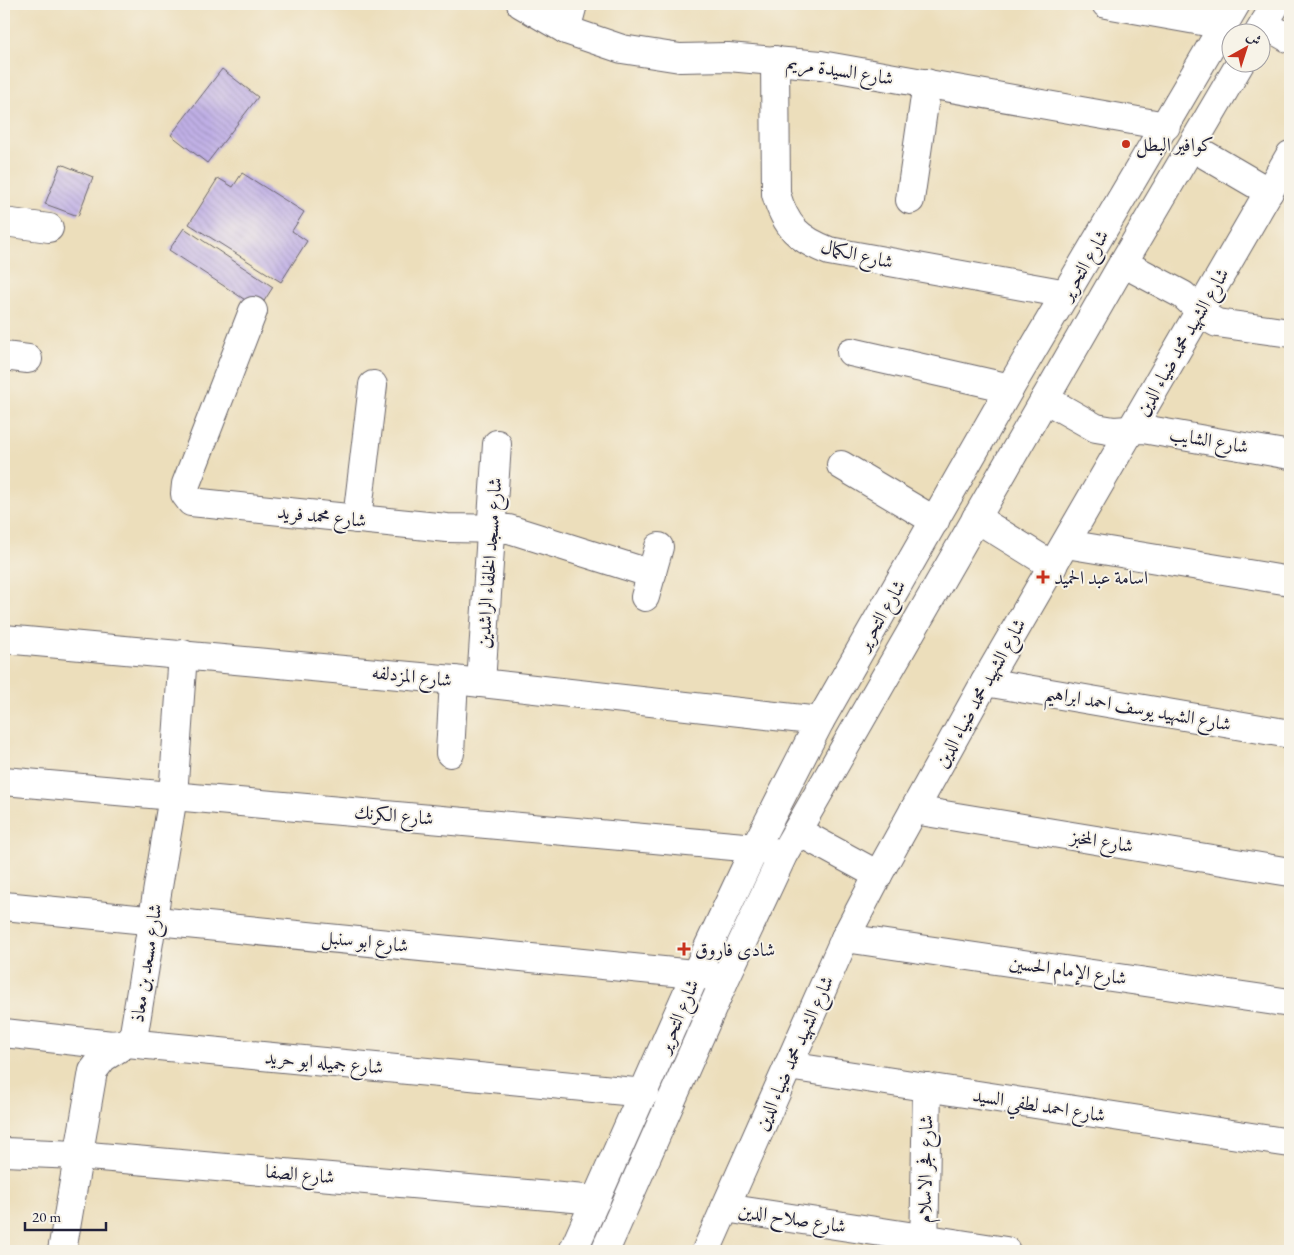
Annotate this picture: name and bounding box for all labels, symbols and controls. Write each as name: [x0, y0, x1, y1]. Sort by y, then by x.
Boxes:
north arrow: [1222, 22, 1272, 72]
text: ش: [1243, 27, 1265, 49]
street label: شارع السيدة مريم: [784, 49, 895, 95]
place label: كوافير البطل: [1136, 132, 1214, 158]
marker: كوافير البطل: [1120, 138, 1132, 150]
street label: شارع التحرير: [1053, 225, 1117, 308]
street label: شارع الكمال: [818, 234, 896, 277]
street label: شارع الشهيد محمد ضياء الدين: [1129, 263, 1237, 422]
street label: شارع الشايب: [1167, 421, 1250, 462]
street label: شارع مسجد الخلفاء الراشدين: [471, 477, 510, 650]
street label: شارع محمد فريد: [276, 499, 368, 536]
place label: اسامة عبد الحميد: [1054, 565, 1148, 590]
marker: اسامة عبد الحميد: [1036, 570, 1050, 584]
street label: شارع التحرير: [850, 575, 914, 658]
street label: شارع الشهيد محمد ضياء الدين: [929, 614, 1034, 774]
street label: شارع المزدلفه: [370, 659, 453, 696]
street label: شارع الشهيد يوسف احمد ابراهيم: [1042, 679, 1233, 744]
street label: شارع الكرنك: [353, 799, 435, 834]
street label: شارع المخبز: [1066, 823, 1135, 861]
street label: شارع مسعد بن معاذ: [124, 902, 171, 1025]
street label: شارع ابو سنبل: [320, 924, 410, 961]
place label: شادى فاروق: [695, 937, 775, 962]
marker: شادى فاروق: [677, 942, 691, 956]
street label: شارع الإمام الحسين: [1007, 949, 1128, 995]
street label: شارع الشهيد محمد ضياء الدين: [749, 972, 842, 1136]
street label: شارع التحرير: [651, 975, 707, 1060]
street label: شارع جميله ابو حريد: [263, 1044, 384, 1083]
street label: شارع احمد لطفي السيد: [970, 1082, 1107, 1134]
street label: شارع فجر الاسلام: [912, 1115, 942, 1223]
street label: شارع الصفا: [264, 1159, 336, 1192]
street label: شارع صلاح الدين: [735, 1197, 848, 1244]
scale bar: [25, 1200, 106, 1232]
text: 20 m: [32, 1207, 61, 1226]

